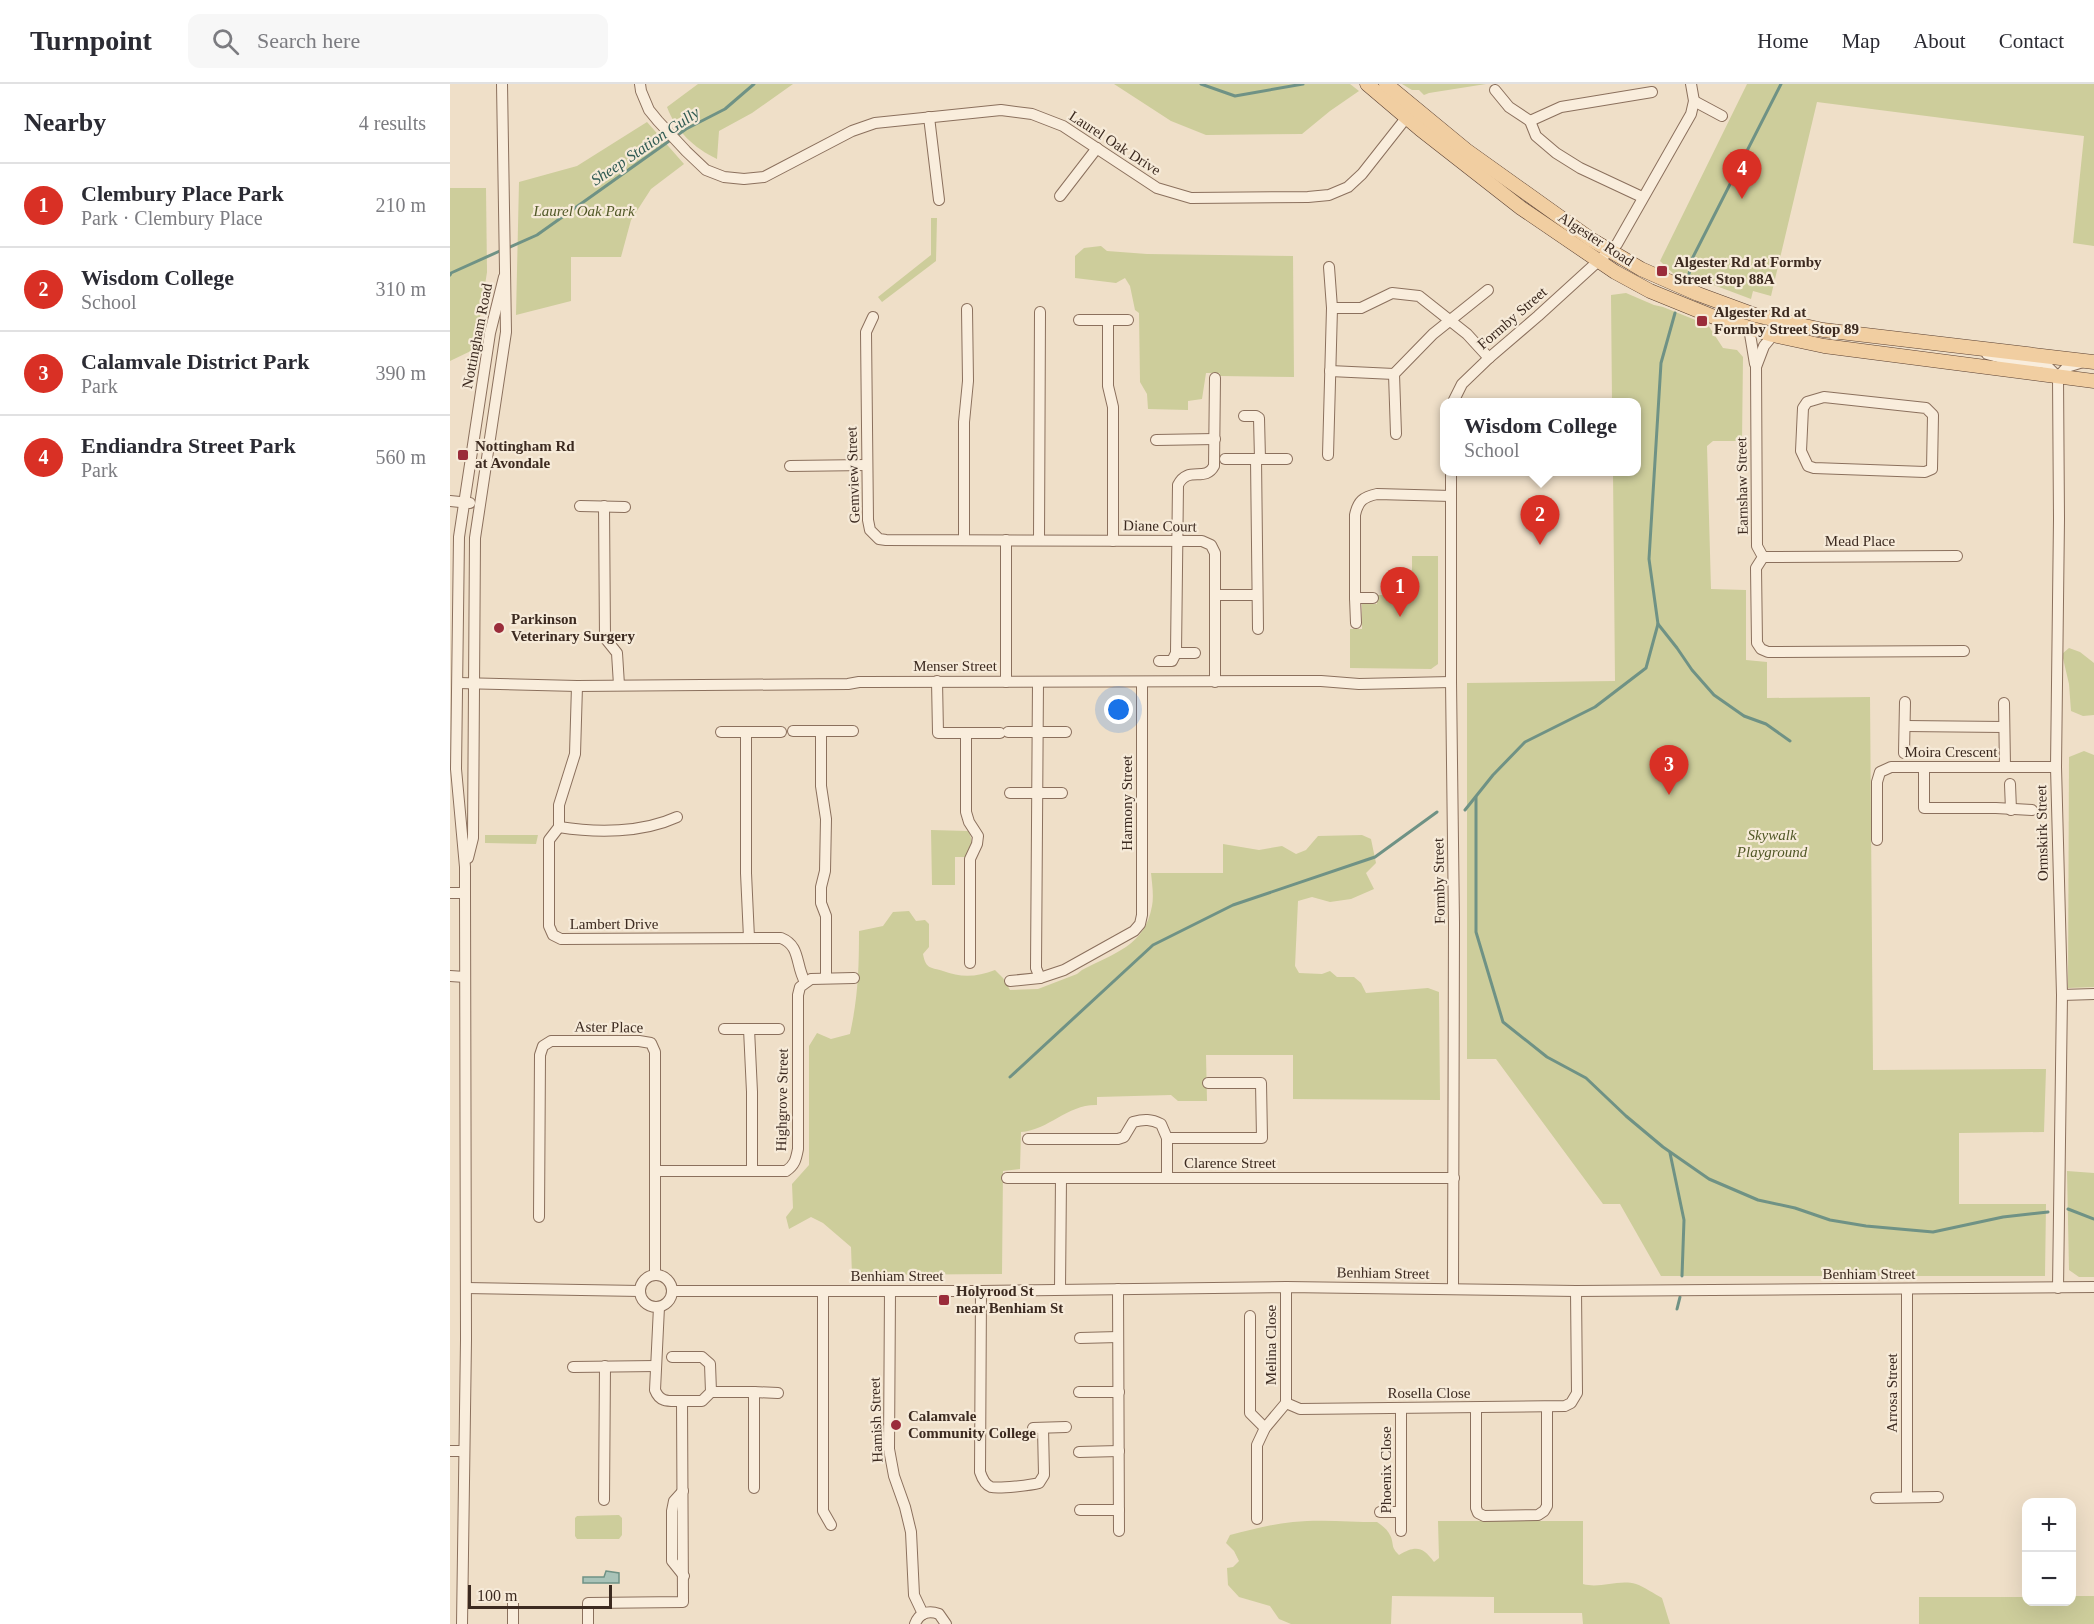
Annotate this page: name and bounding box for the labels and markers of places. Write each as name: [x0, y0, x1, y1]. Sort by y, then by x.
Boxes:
pin: 4: [1722, 150, 1762, 199]
place label: Algester Rd at Formby Street Stop 88A: [1674, 254, 1822, 287]
marker: Algester Rd at Formby Street Stop 88A: [1655, 264, 1669, 278]
place label: Algester Rd at Formby Street Stop 89: [1714, 304, 1859, 337]
marker: Algester Rd at Formby Street Stop 89: [1695, 314, 1709, 328]
place label: Nottingham Rd at Avondale: [475, 438, 575, 471]
marker: Nottingham Rd at Avondale: [456, 448, 470, 462]
pin: 2: [1520, 496, 1560, 545]
pin: 1: [1380, 568, 1420, 617]
place label: Parkinson Veterinary Surgery: [511, 611, 635, 644]
marker: Parkinson Veterinary Surgery: [492, 621, 506, 635]
pin: 3: [1650, 746, 1688, 795]
place label: Holyrood St near Benhiam St: [956, 1283, 1063, 1316]
marker: Holyrood St near Benhiam St: [937, 1293, 951, 1307]
place label: Calamvale Community College: [908, 1408, 1036, 1441]
marker: Calamvale Community College: [889, 1418, 903, 1432]

